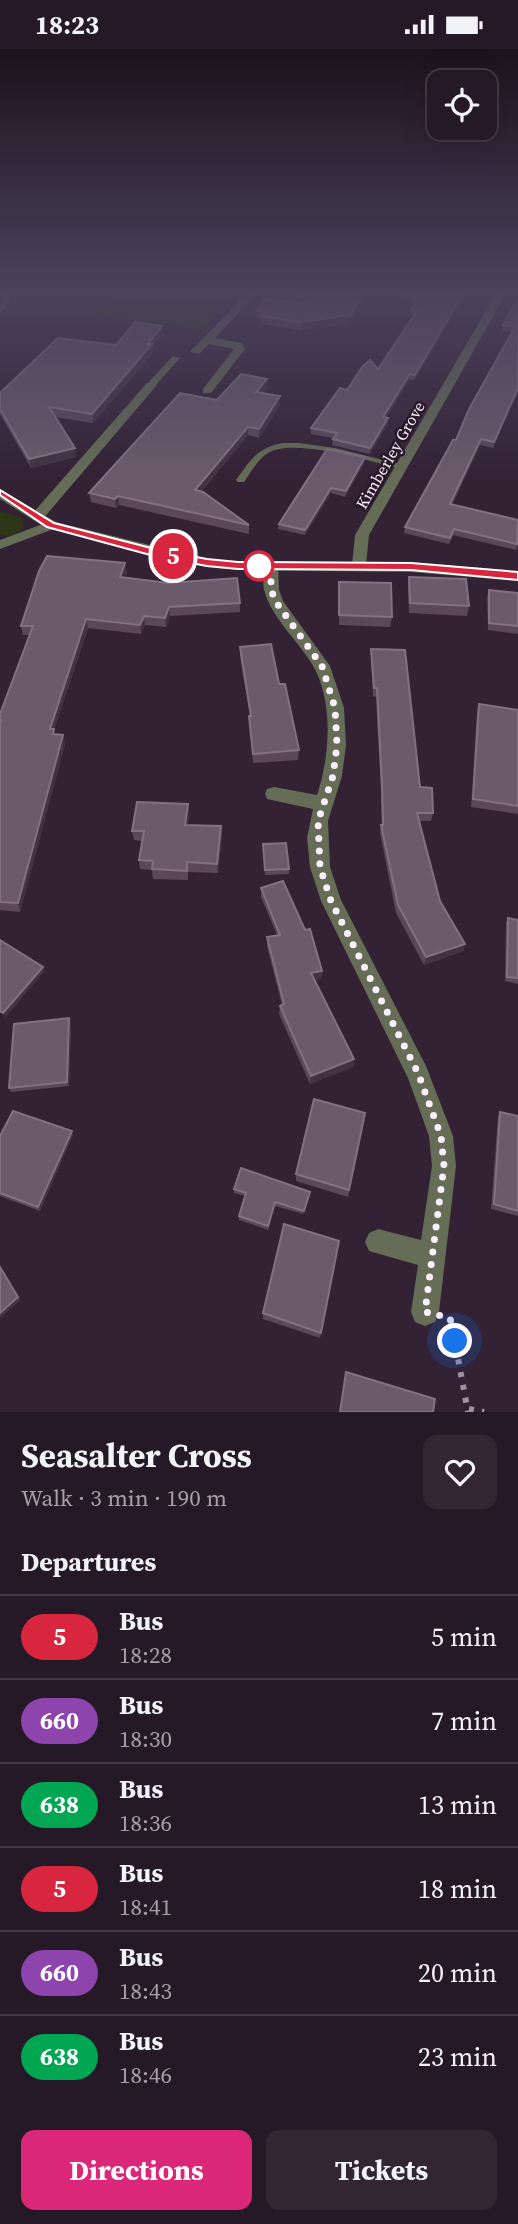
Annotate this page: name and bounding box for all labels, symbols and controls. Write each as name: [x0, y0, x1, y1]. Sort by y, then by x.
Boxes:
text: 18:23: [35, 7, 99, 43]
map controls: [427, 70, 497, 140]
button: locate: [427, 70, 497, 140]
street label: Kimberley Grove: [350, 397, 430, 513]
line badge: 5: [150, 533, 196, 579]
text: 5: [166, 539, 180, 572]
unlabelled marker: [244, 551, 274, 581]
your location: [437, 1323, 472, 1358]
text: Seasalter Cross: [21, 1433, 252, 1478]
button: heart: [423, 1435, 497, 1509]
text: Walk · 3 min · 190 m: [21, 1482, 227, 1514]
text: Departures: [21, 1544, 156, 1580]
text: Bus: [119, 1603, 163, 1639]
text: 5 min: [431, 1619, 497, 1655]
text: 5: [53, 1620, 66, 1653]
text: 18:28: [119, 1639, 172, 1671]
text: Bus: [119, 1687, 163, 1723]
text: 7 min: [431, 1703, 497, 1739]
text: 660: [40, 1704, 79, 1737]
text: 18:30: [119, 1723, 172, 1755]
text: Bus: [119, 1771, 163, 1807]
text: 13 min: [418, 1787, 497, 1823]
text: 638: [40, 1788, 79, 1821]
text: 18:36: [119, 1807, 172, 1839]
text: Bus: [119, 1855, 163, 1891]
text: 18 min: [418, 1871, 497, 1907]
text: 5: [53, 1872, 66, 1905]
text: 18:41: [119, 1891, 172, 1923]
text: Bus: [119, 1939, 163, 1975]
text: 20 min: [418, 1955, 497, 1991]
text: 660: [40, 1956, 79, 1989]
text: 18:43: [119, 1975, 172, 2007]
text: Bus: [119, 2023, 163, 2059]
text: 23 min: [418, 2039, 497, 2075]
text: 638: [40, 2040, 79, 2073]
text: 18:46: [119, 2059, 172, 2091]
button: Directions: [21, 2130, 252, 2210]
button: Tickets: [266, 2130, 497, 2210]

